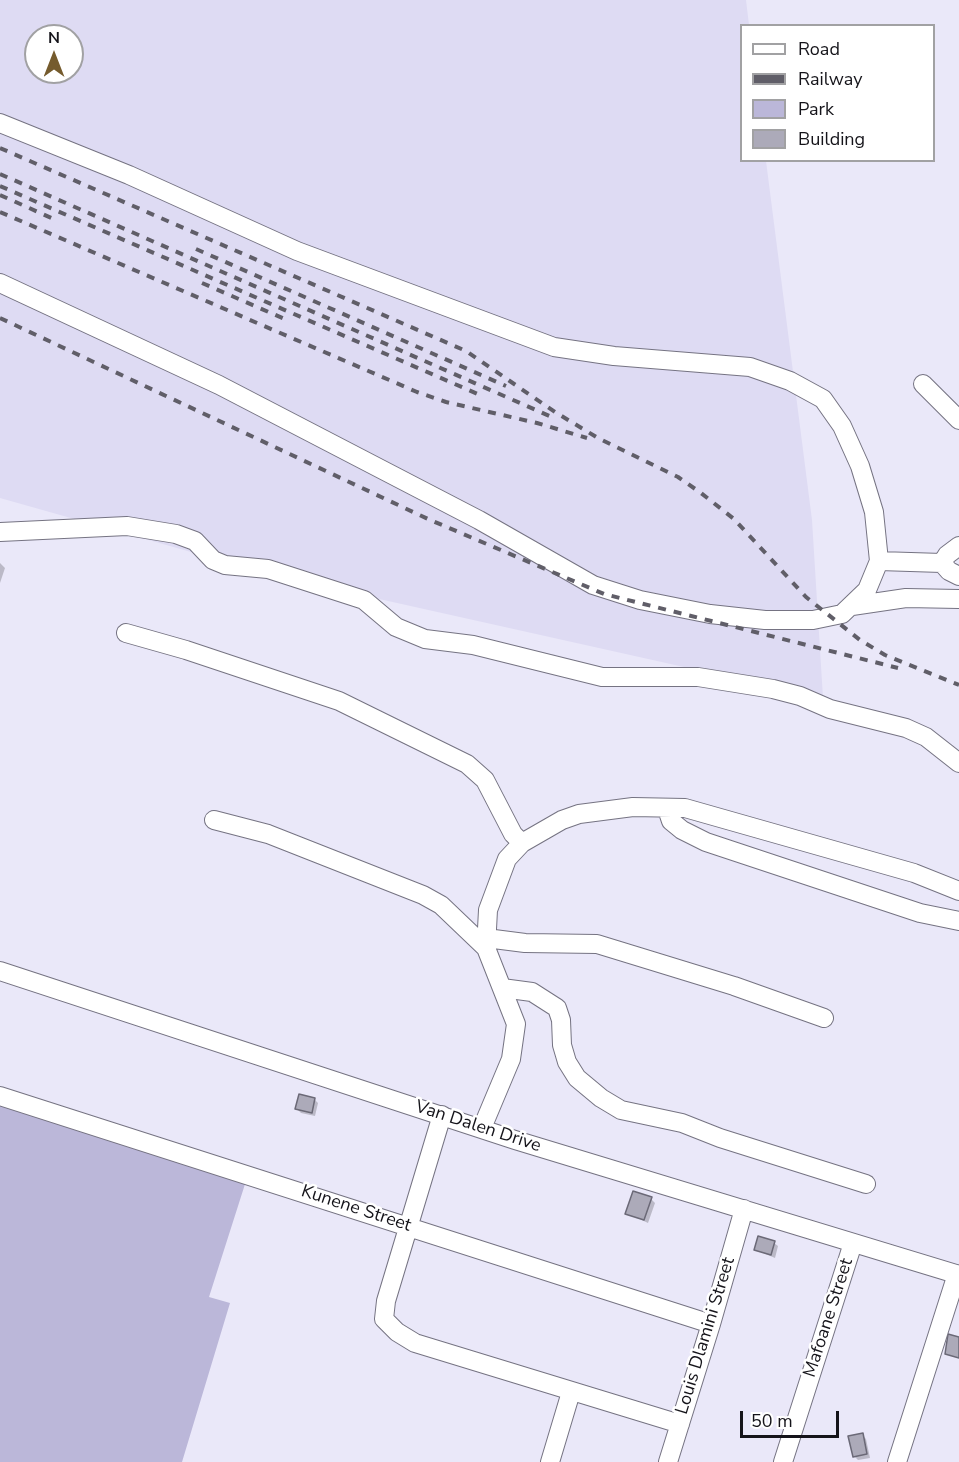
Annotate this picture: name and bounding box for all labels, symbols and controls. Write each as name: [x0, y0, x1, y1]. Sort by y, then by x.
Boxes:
north arrow: [24, 24, 84, 84]
legend: [740, 24, 935, 162]
text: N: [48, 27, 60, 49]
text: Road: [798, 37, 840, 61]
text: Railway: [798, 67, 863, 91]
text: Park: [798, 97, 834, 121]
text: Building: [798, 127, 865, 151]
street label: Van Dalen Drive: [412, 1096, 544, 1158]
street label: Kunene Street: [298, 1181, 414, 1237]
street label: Louis Dlamini Street: [672, 1255, 740, 1417]
street label: Mafoane Street: [800, 1256, 858, 1380]
scale bar: [743, 1399, 842, 1437]
text: 50 m: [751, 1409, 793, 1433]

